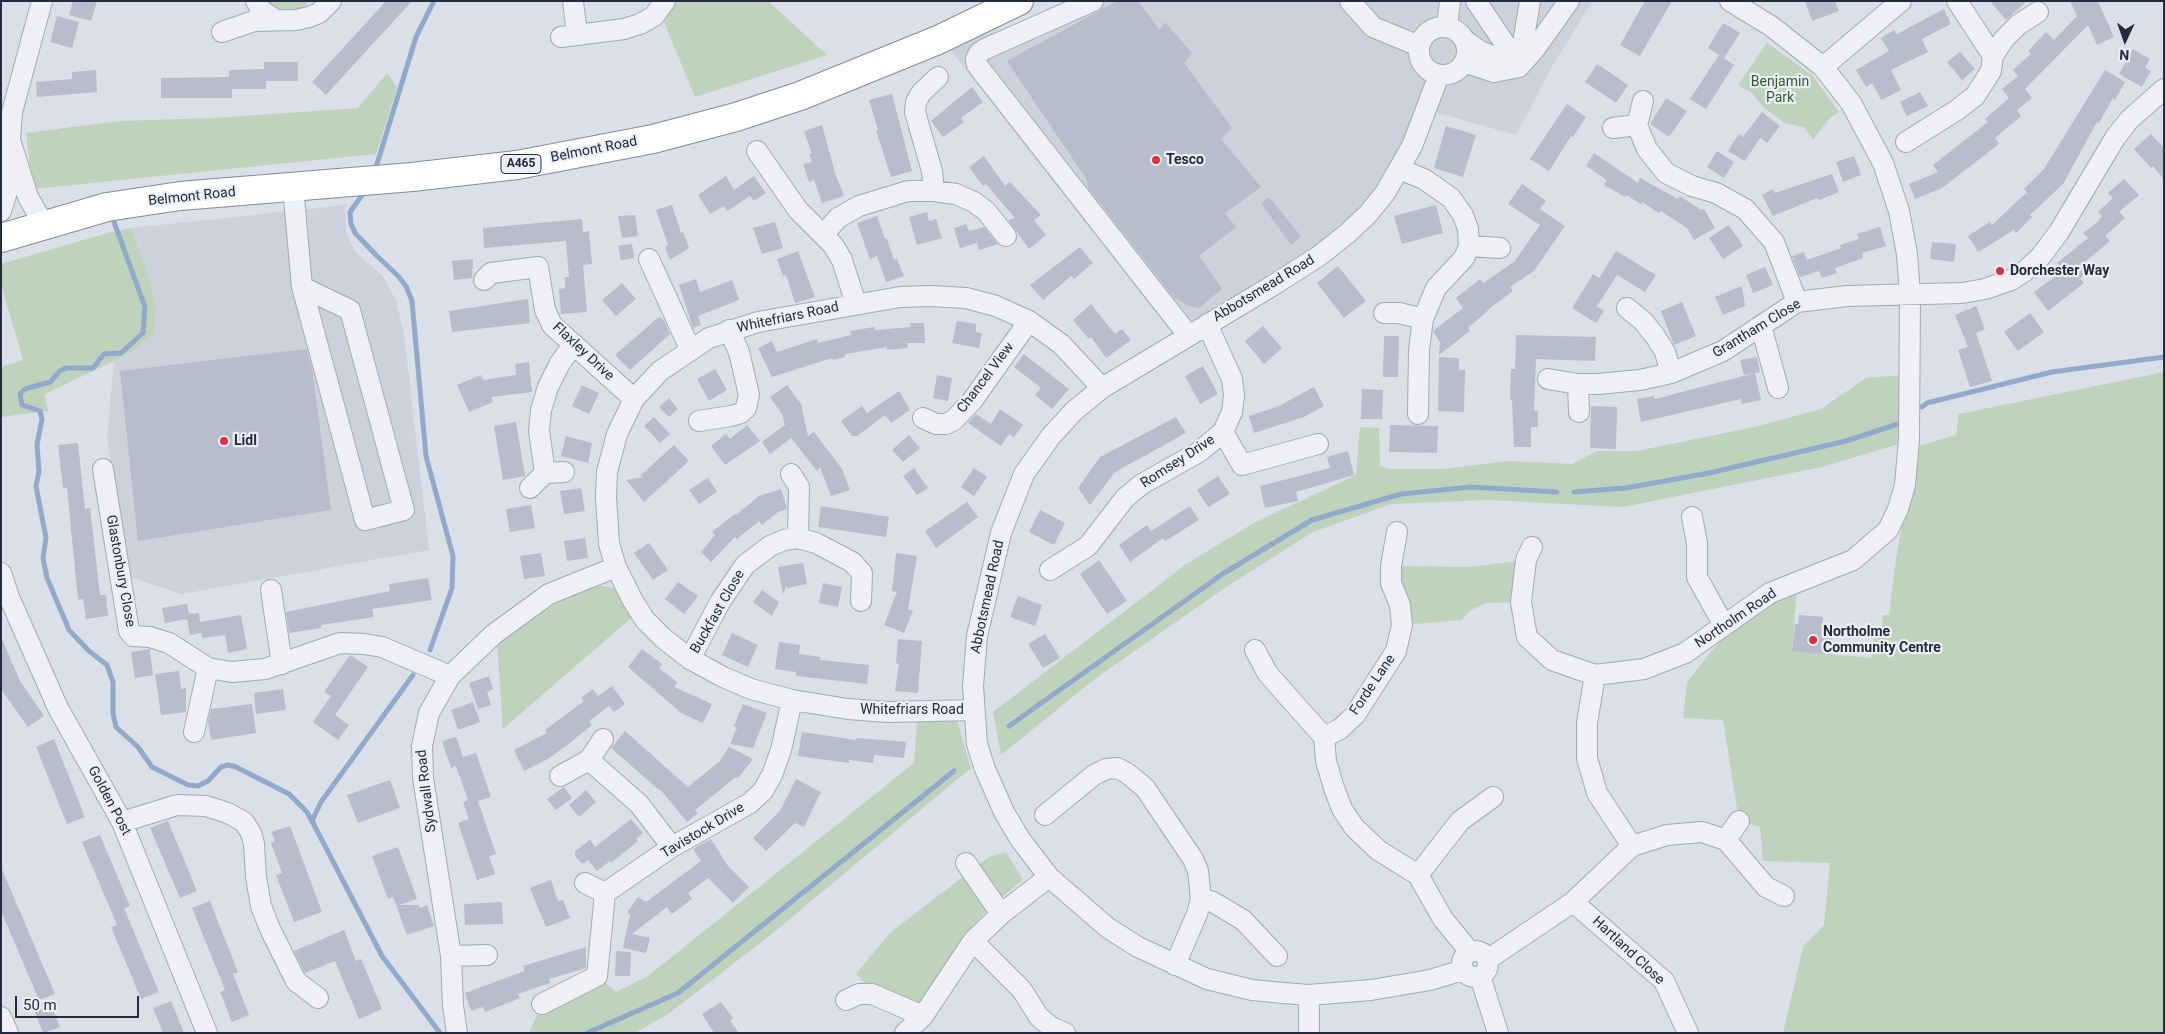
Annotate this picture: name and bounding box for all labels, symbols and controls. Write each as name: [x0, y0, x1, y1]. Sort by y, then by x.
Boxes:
north arrow: [2100, 15, 2150, 65]
text: N: [2119, 47, 2130, 63]
park label: Benjamin Park: [1751, 74, 1809, 106]
street label: Belmont Road: [549, 133, 639, 167]
place label: Tesco: [1166, 152, 1204, 168]
road number: A465: [501, 154, 541, 173]
marker: Tesco: [1150, 154, 1162, 166]
street label: Belmont Road: [148, 184, 236, 210]
street label: Abbotsmead Road: [1210, 252, 1318, 326]
place label: Dorchester Way: [2010, 263, 2109, 279]
marker: Dorchester Way: [1994, 265, 2006, 277]
street label: Grantham Close: [1710, 296, 1804, 362]
street label: Whitefriars Road: [736, 299, 840, 337]
street label: Flaxley Drive: [549, 319, 617, 385]
street label: Chancel View: [954, 339, 1018, 417]
street label: Romsey Drive: [1138, 432, 1218, 492]
place label: Lidl: [234, 433, 257, 449]
marker: Lidl: [218, 435, 230, 447]
street label: Glastonbury Close: [102, 514, 138, 628]
street label: Abbotsmead Road: [968, 539, 1008, 655]
street label: Buckfast Close: [687, 567, 749, 657]
street label: Northolm Road: [1692, 586, 1780, 652]
place label: Northolme Community Centre: [1823, 624, 1941, 656]
marker: Northolme Community Centre: [1807, 634, 1819, 646]
street label: Forde Lane: [1347, 652, 1399, 718]
street label: Whitefriars Road: [860, 702, 964, 718]
street label: Sydwall Road: [414, 749, 440, 833]
street label: Golden Post: [84, 764, 134, 838]
street label: Tavistock Drive: [658, 800, 748, 862]
street label: Hartland Close: [1588, 913, 1668, 989]
scale bar: [18, 986, 141, 1018]
text: 50 m: [23, 996, 57, 1014]

